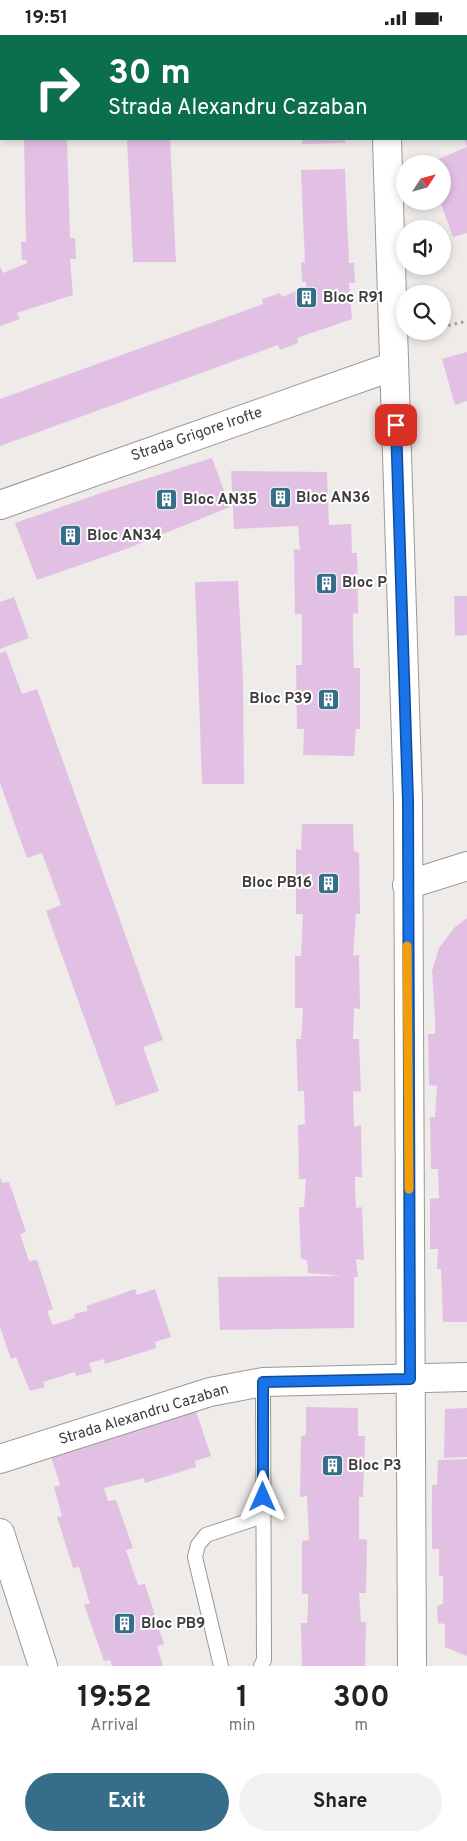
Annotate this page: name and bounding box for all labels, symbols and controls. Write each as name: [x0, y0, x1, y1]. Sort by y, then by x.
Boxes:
text: 19:51: [25, 6, 68, 30]
text: 30 m: [108, 52, 191, 96]
icon: right: [25, 55, 90, 120]
text: Strada Alexandru Cazaban: [108, 95, 368, 122]
north arrow: [396, 155, 451, 210]
map controls: [396, 155, 451, 340]
button: sound: [396, 220, 451, 275]
button: search: [396, 285, 451, 340]
building icon: Bloc R91: [295, 286, 319, 310]
place label: Bloc R91: [323, 289, 384, 308]
street label: Strada Grigore Irofte: [129, 404, 265, 466]
pin: [375, 404, 417, 446]
icon: arrive: [382, 411, 410, 439]
building icon: Bloc AN36: [268, 486, 292, 510]
building icon: Bloc AN35: [155, 488, 179, 512]
place label: Bloc AN36: [296, 489, 370, 508]
place label: Bloc AN35: [183, 491, 257, 510]
building icon: Bloc AN34: [59, 524, 83, 548]
place label: Bloc AN34: [87, 527, 162, 546]
building icon: Bloc P: [314, 571, 338, 595]
place label: Bloc P: [342, 574, 387, 593]
building icon: Bloc P39: [316, 687, 340, 711]
place label: Bloc P39: [249, 690, 312, 709]
building icon: Bloc PB16: [316, 871, 340, 895]
place label: Bloc PB16: [242, 874, 312, 893]
street label: Strada Alexandru Cazaban: [57, 1380, 231, 1450]
building icon: Bloc P3: [320, 1454, 344, 1478]
place label: Bloc P3: [348, 1457, 401, 1476]
position arrow: [236, 1470, 288, 1522]
building icon: Bloc PB9: [113, 1612, 137, 1636]
place label: Bloc PB9: [141, 1615, 205, 1634]
text: 19:52: [77, 1680, 152, 1717]
text: 1: [236, 1680, 248, 1717]
text: 300: [333, 1680, 390, 1717]
text: Arrival: [91, 1716, 138, 1736]
text: min: [229, 1716, 255, 1736]
text: m: [354, 1716, 368, 1736]
button: Exit: [25, 1773, 229, 1831]
button: Share: [239, 1773, 442, 1831]

